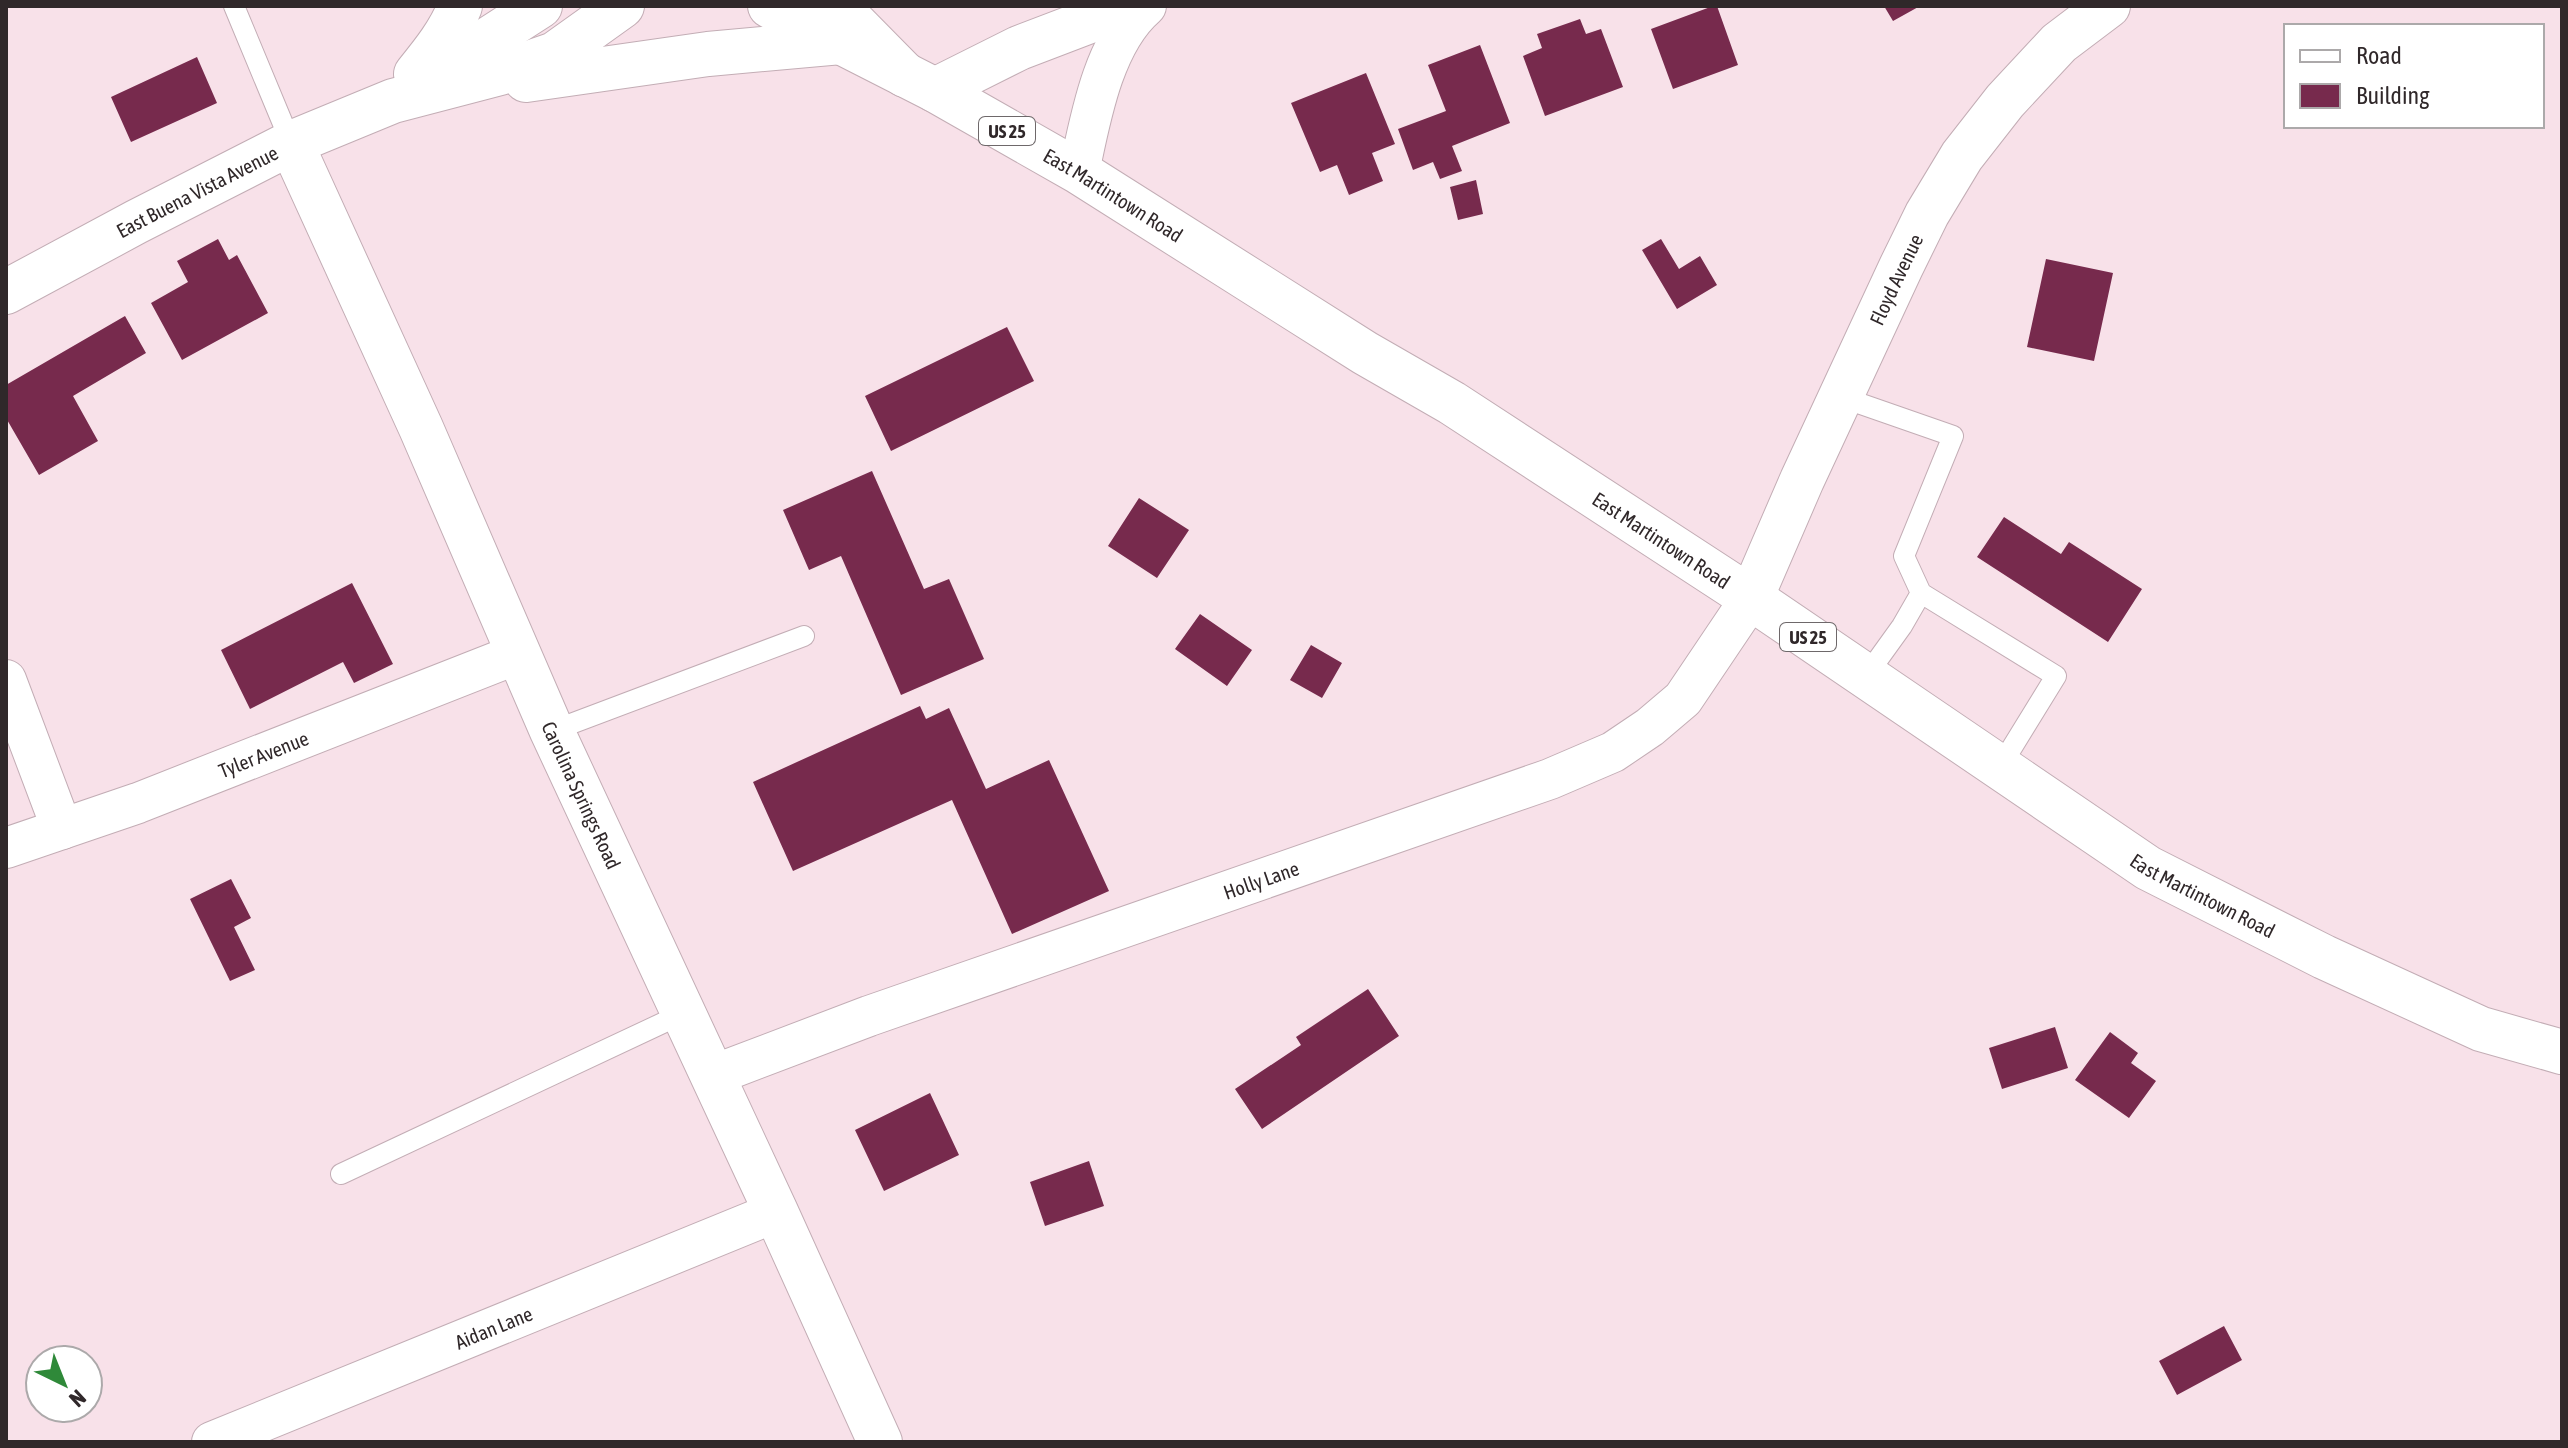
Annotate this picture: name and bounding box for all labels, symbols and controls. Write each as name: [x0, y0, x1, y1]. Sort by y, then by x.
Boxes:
legend: [2284, 24, 2544, 128]
text: Road: [2356, 42, 2402, 69]
text: Building: [2356, 82, 2430, 109]
road number: US 25: [979, 117, 1035, 145]
street label: East Buena Vista Avenue: [112, 140, 281, 242]
street label: East Martintown Road: [1040, 143, 1187, 246]
street label: Floyd Avenue: [1864, 230, 1927, 328]
street label: East Martintown Road: [1589, 487, 1735, 593]
road number: US 25: [1780, 623, 1836, 651]
street label: Carolina Springs Road: [538, 718, 626, 872]
street label: Tyler Avenue: [215, 726, 311, 782]
street label: East Martintown Road: [2126, 848, 2279, 942]
street label: Holly Lane: [1220, 856, 1302, 903]
street label: Aidan Lane: [451, 1301, 536, 1353]
north arrow: [24, 1344, 104, 1424]
text: N: [64, 1385, 91, 1413]

